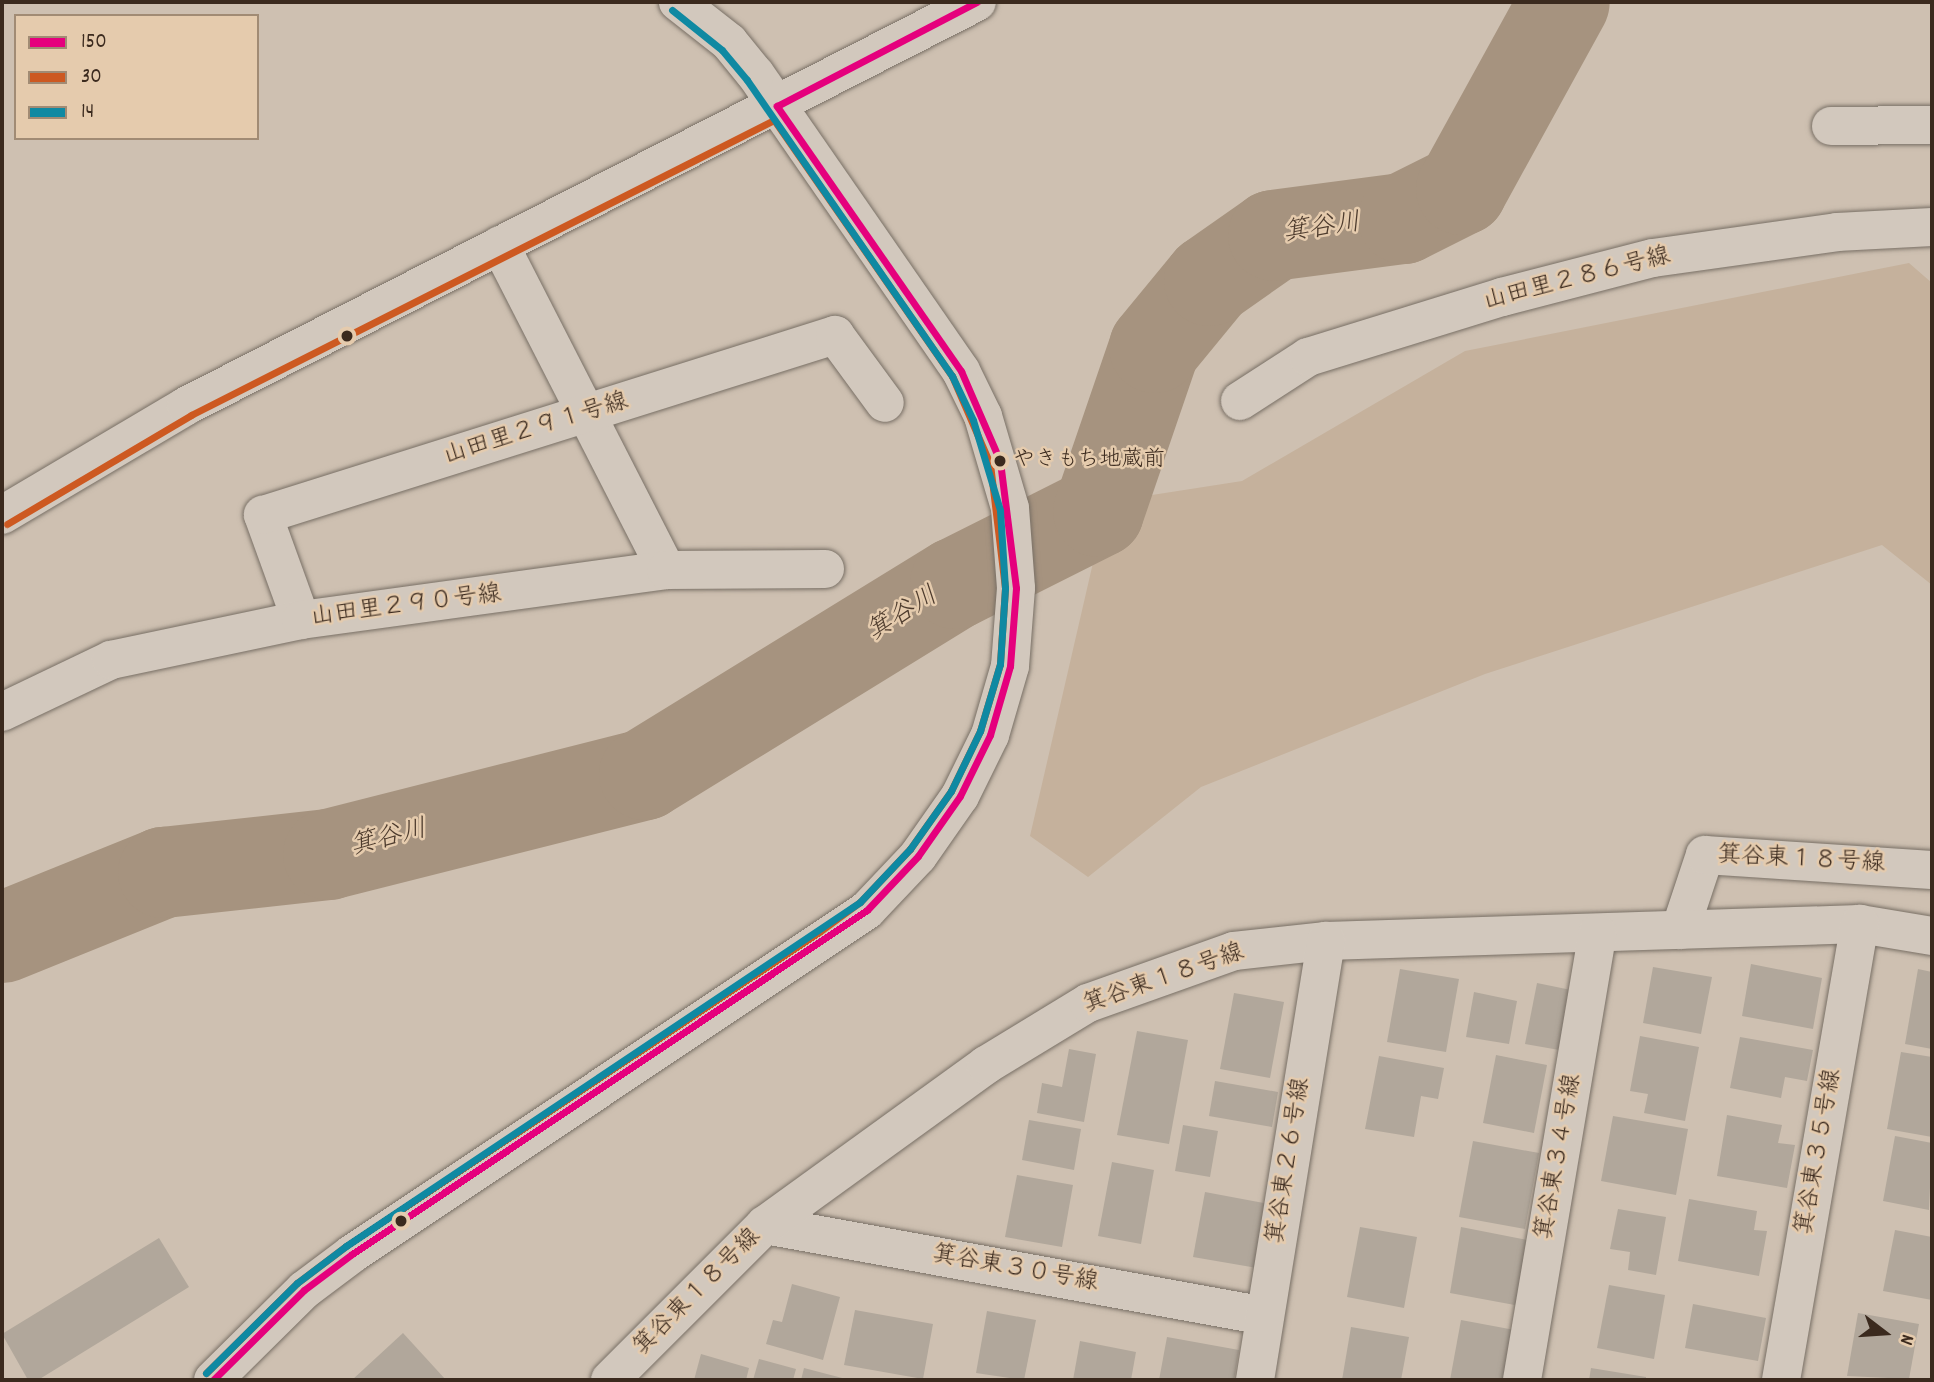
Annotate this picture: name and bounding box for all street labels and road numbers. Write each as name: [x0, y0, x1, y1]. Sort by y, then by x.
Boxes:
street label: 山田里２８６号線: [1480, 243, 1674, 317]
street label: 山田里２９１号線: [440, 388, 632, 472]
street label: 山田里２９０号線: [309, 581, 503, 633]
street label: 箕谷東１８号線: [1716, 842, 1886, 880]
street label: 箕谷東１８号線: [1080, 939, 1248, 1021]
street label: 箕谷東３５号線: [1791, 1067, 1849, 1237]
street label: 箕谷東３４号線: [1531, 1072, 1589, 1242]
street label: 箕谷東２６号線: [1263, 1076, 1317, 1246]
street label: 箕谷東１８号線: [628, 1223, 768, 1363]
street label: 箕谷東３０号線: [930, 1241, 1100, 1299]

